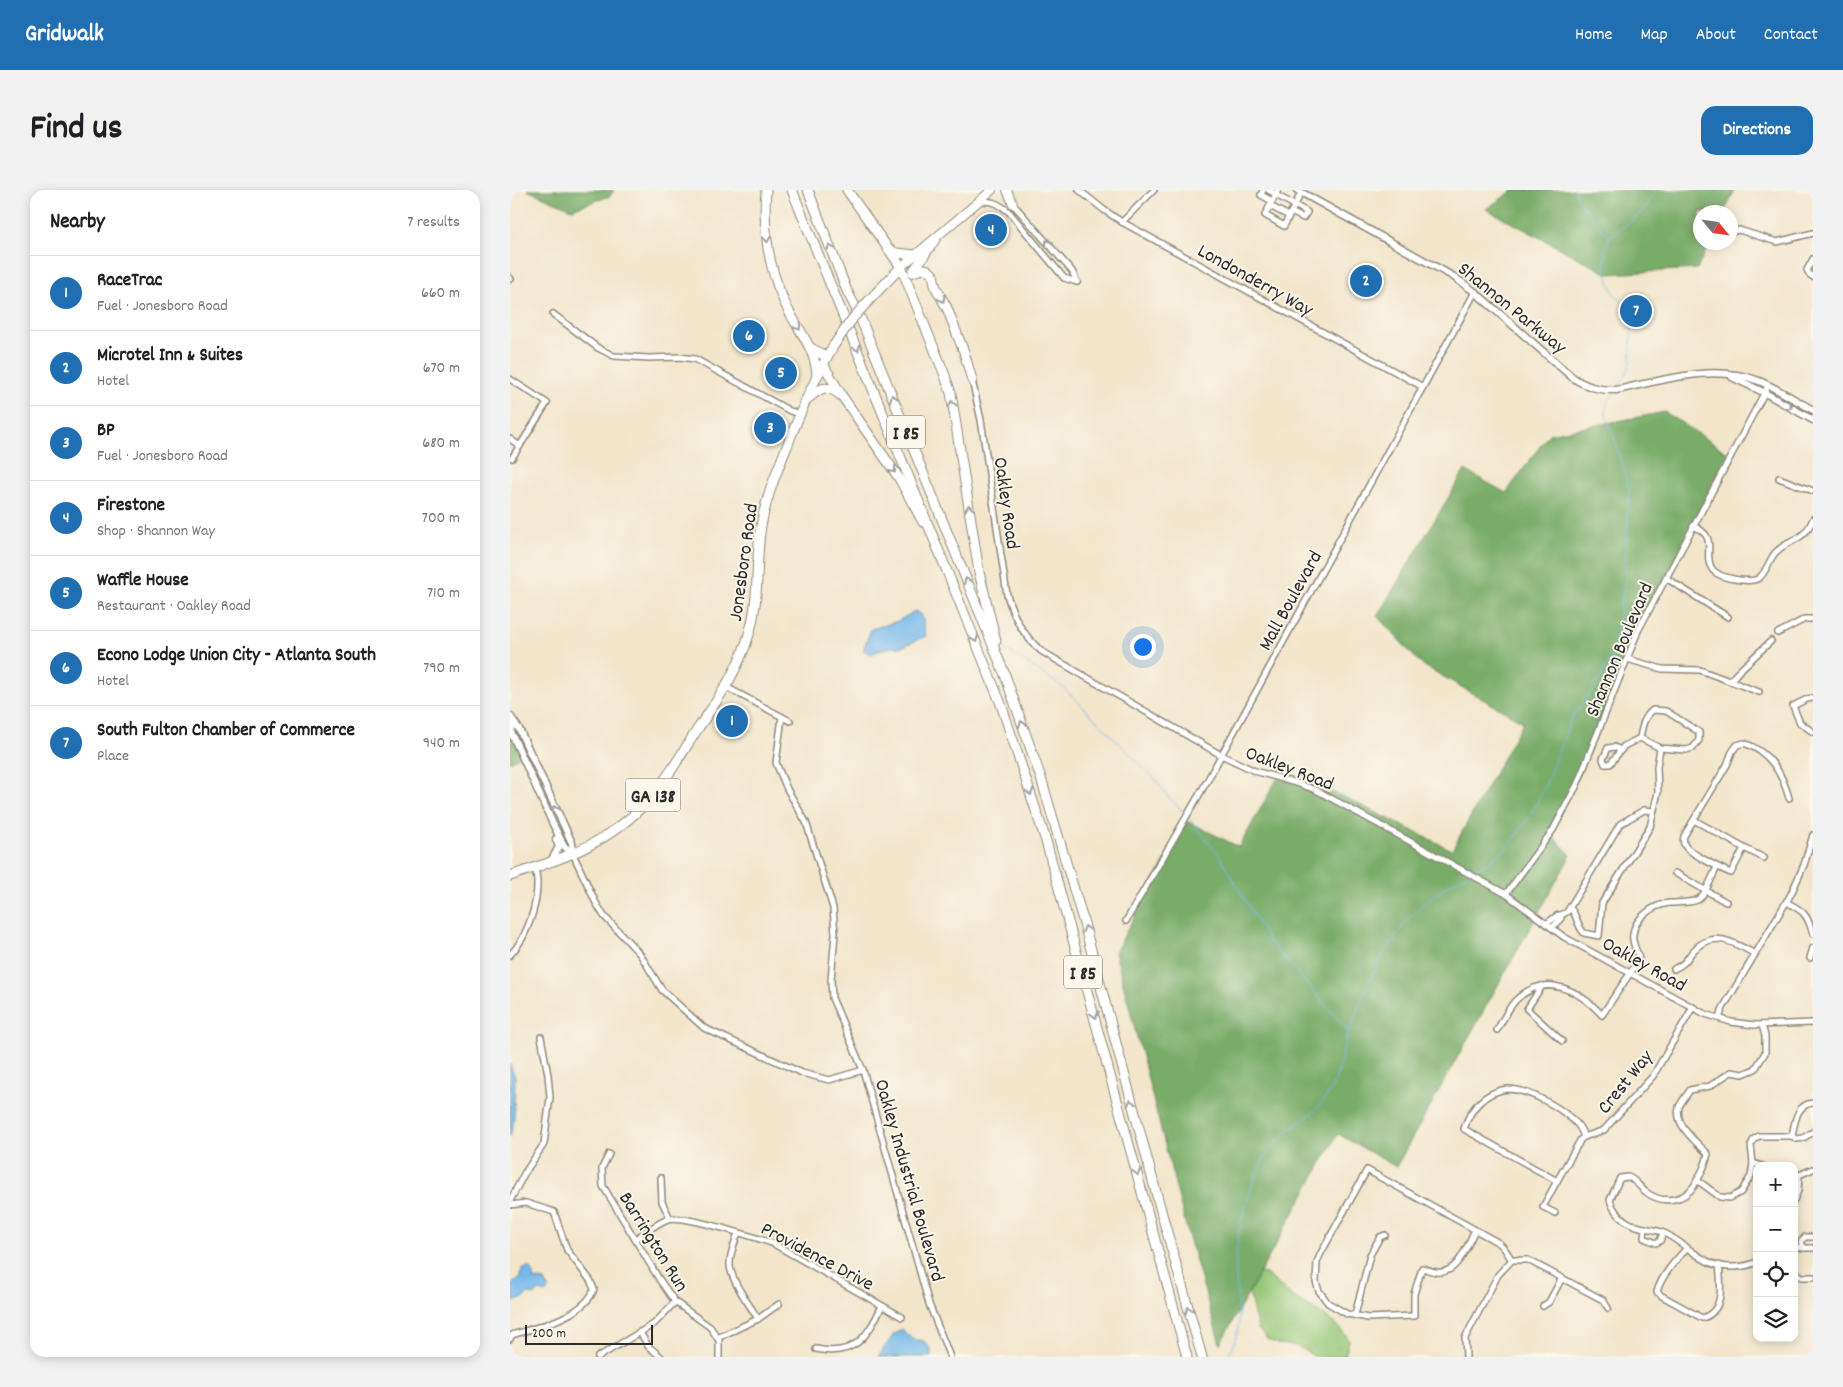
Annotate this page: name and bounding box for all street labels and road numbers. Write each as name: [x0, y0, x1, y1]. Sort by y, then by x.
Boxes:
street label: Londonderry Way: [1192, 238, 1318, 325]
street label: Shannon Parkway: [1451, 257, 1572, 363]
road number: I 85: [887, 416, 925, 448]
street label: Oakley Road: [985, 456, 1025, 551]
street label: Jonesboro Road: [723, 502, 767, 623]
street label: Mall Boulevard: [1253, 546, 1331, 656]
street label: Shannon Boulevard: [1580, 579, 1662, 722]
street label: Oakley Road: [1241, 740, 1337, 799]
road number: GA 138: [626, 778, 680, 812]
street label: Oakley Road: [1596, 931, 1691, 1000]
road number: I 85: [1064, 956, 1102, 989]
street label: Crest Way: [1592, 1044, 1662, 1121]
street label: Oakley Industrial Boulevard: [866, 1076, 950, 1285]
street label: Barrington Run: [611, 1187, 694, 1298]
street label: Providence Drive: [755, 1216, 878, 1299]

